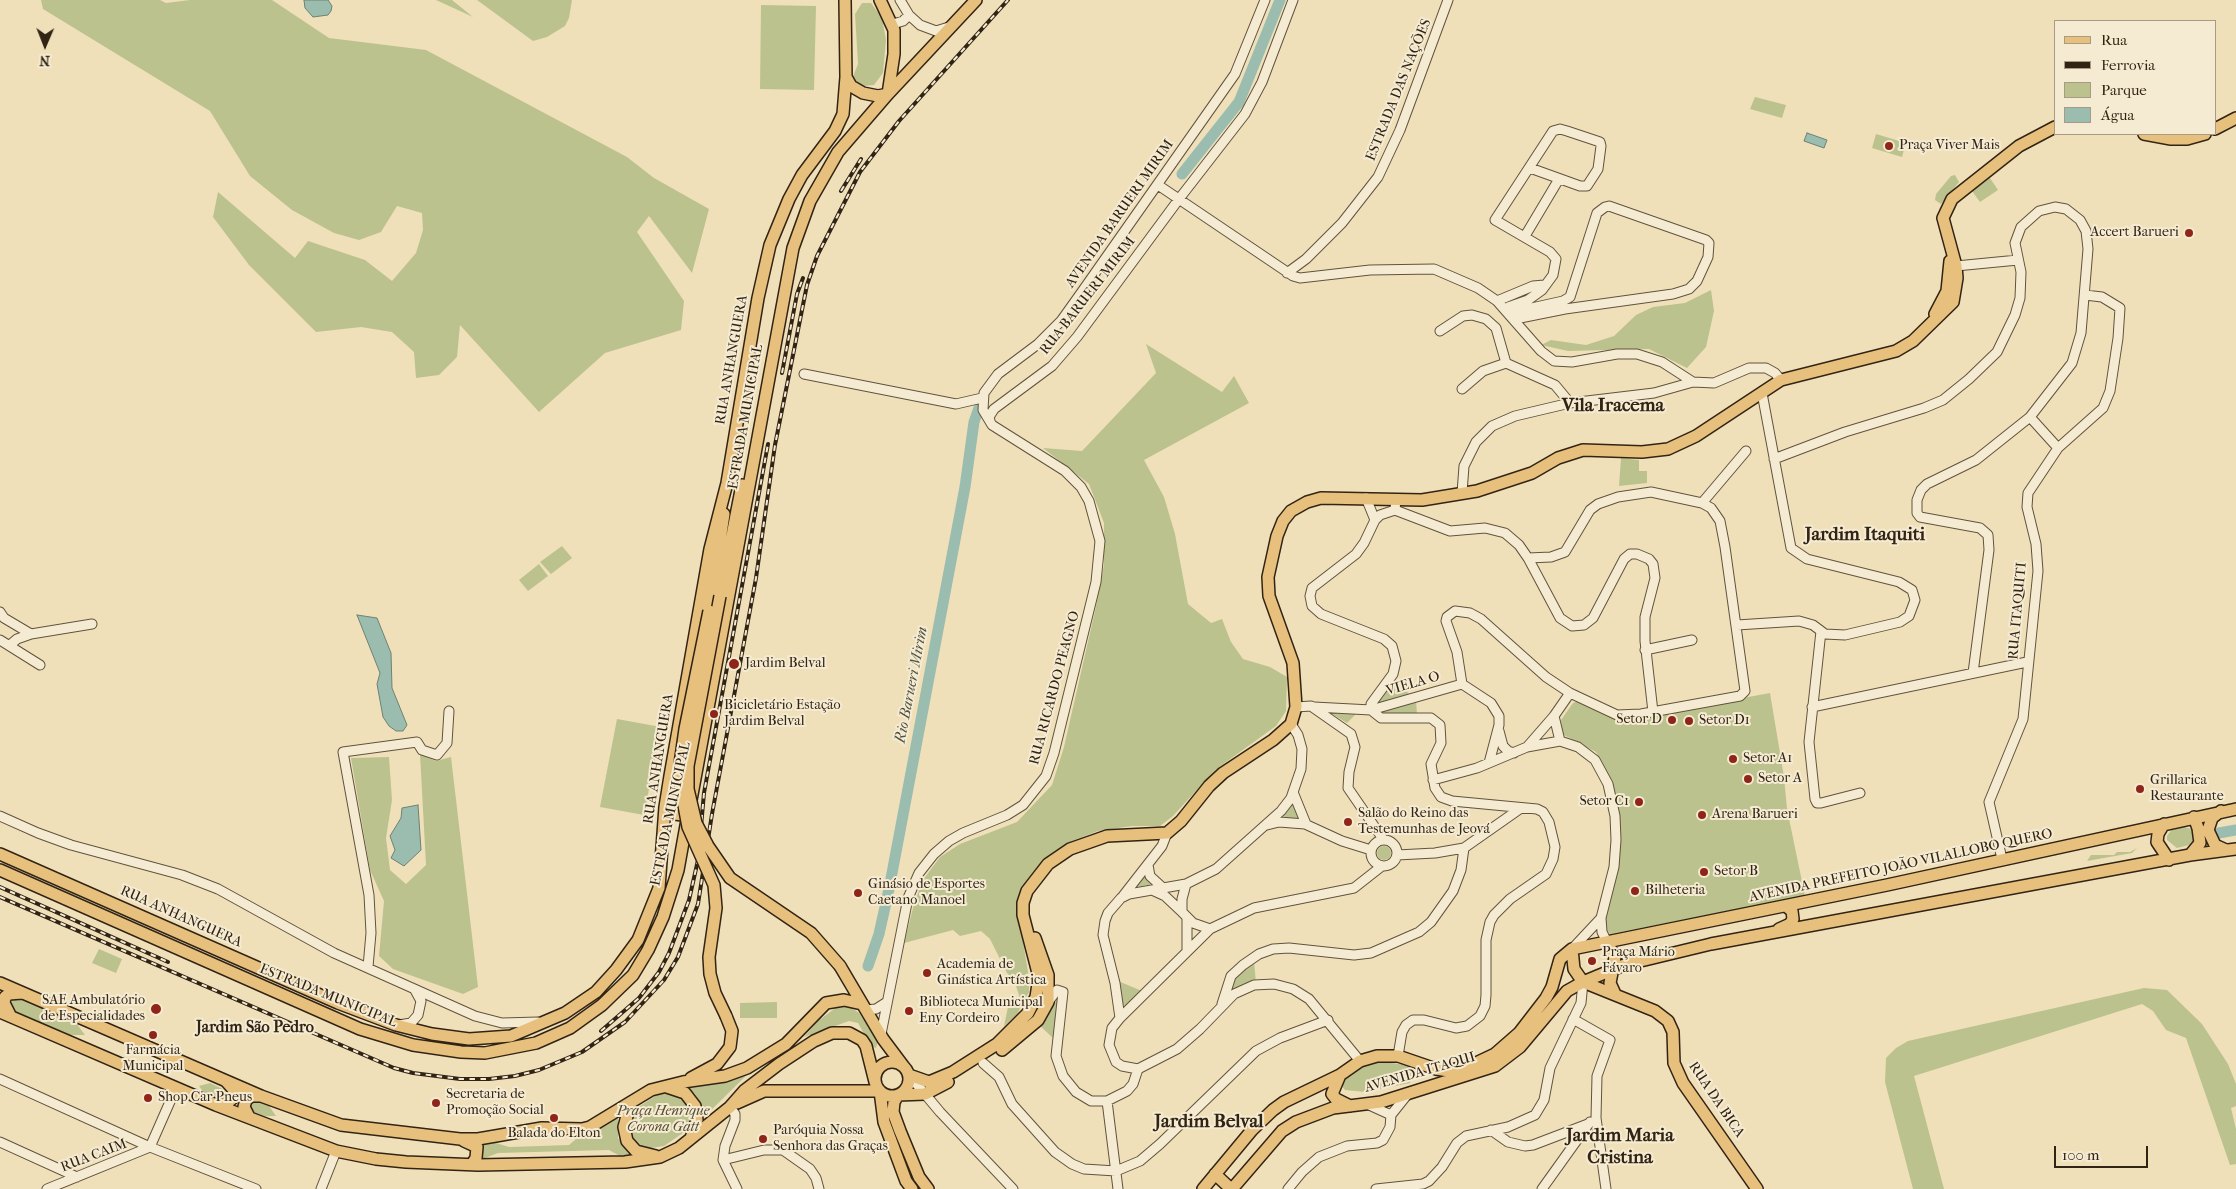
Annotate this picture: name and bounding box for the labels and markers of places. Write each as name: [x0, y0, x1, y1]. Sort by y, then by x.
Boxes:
place label: Praça Viver Mais: [1899, 138, 2000, 154]
marker: Praça Viver Mais: [1883, 140, 1895, 152]
place label: Accert Barueri: [2090, 225, 2179, 241]
marker: Accert Barueri: [2183, 227, 2195, 239]
place label: Jardim Belval: [745, 656, 826, 672]
marker: Jardim Belval: [727, 657, 741, 671]
place label: Bicicletário Estação Jardim Belval: [724, 698, 841, 730]
marker: Bicicletário Estação Jardim Belval: [708, 708, 720, 720]
place label: Setor D: [1616, 712, 1662, 728]
place label: Setor D1: [1699, 713, 1750, 729]
marker: Setor D: [1666, 714, 1678, 726]
marker: Setor D1: [1683, 715, 1695, 727]
place label: Setor A1: [1743, 751, 1792, 767]
marker: Setor A1: [1727, 753, 1739, 765]
place label: Setor A: [1758, 771, 1802, 787]
marker: Setor A: [1742, 773, 1754, 785]
place label: Grillarica Restaurante: [2150, 773, 2224, 806]
marker: Grillarica Restaurante: [2134, 783, 2146, 795]
place label: Setor C1: [1579, 794, 1629, 810]
marker: Setor C1: [1633, 796, 1645, 808]
place label: Salão do Reino das Testemunhas de Jeová: [1358, 806, 1490, 839]
place label: Arena Barueri: [1712, 807, 1798, 823]
marker: Arena Barueri: [1696, 809, 1708, 821]
marker: Salão do Reino das Testemunhas de Jeová: [1342, 816, 1354, 828]
place label: Setor B: [1714, 864, 1758, 880]
marker: Setor B: [1698, 866, 1710, 878]
place label: Ginásio de Esportes Caetano Manoel: [868, 877, 985, 910]
place label: Bilheteria: [1645, 883, 1705, 899]
marker: Bilheteria: [1629, 885, 1641, 897]
marker: Ginásio de Esportes Caetano Manoel: [852, 887, 864, 899]
place label: Praça Mário Fávaro: [1602, 945, 1675, 978]
marker: Praça Mário Fávaro: [1586, 955, 1598, 967]
place label: Academia de Ginástica Artística: [937, 957, 1047, 990]
marker: Academia de Ginástica Artística: [921, 967, 933, 979]
place label: SAE Ambulatório de Especialidades: [41, 993, 145, 1026]
place label: Biblioteca Municipal Eny Cordeiro: [919, 995, 1043, 1028]
marker: SAE Ambulatório de Especialidades: [149, 1002, 163, 1016]
marker: Biblioteca Municipal Eny Cordeiro: [903, 1005, 915, 1017]
marker: Farmácia Municipal: [147, 1029, 159, 1041]
place label: Farmácia Municipal: [123, 1043, 183, 1076]
place label: Secretaria de Promoção Social: [446, 1087, 544, 1120]
place label: Shop Car Pneus: [158, 1090, 252, 1106]
marker: Shop Car Pneus: [142, 1092, 154, 1104]
marker: Secretaria de Promoção Social: [430, 1097, 442, 1109]
marker: Balada do Elton: [548, 1112, 560, 1124]
place label: Paróquia Nossa Senhora das Graças: [773, 1123, 888, 1156]
place label: Balada do Elton: [507, 1126, 601, 1142]
marker: Paróquia Nossa Senhora das Graças: [757, 1133, 769, 1145]

